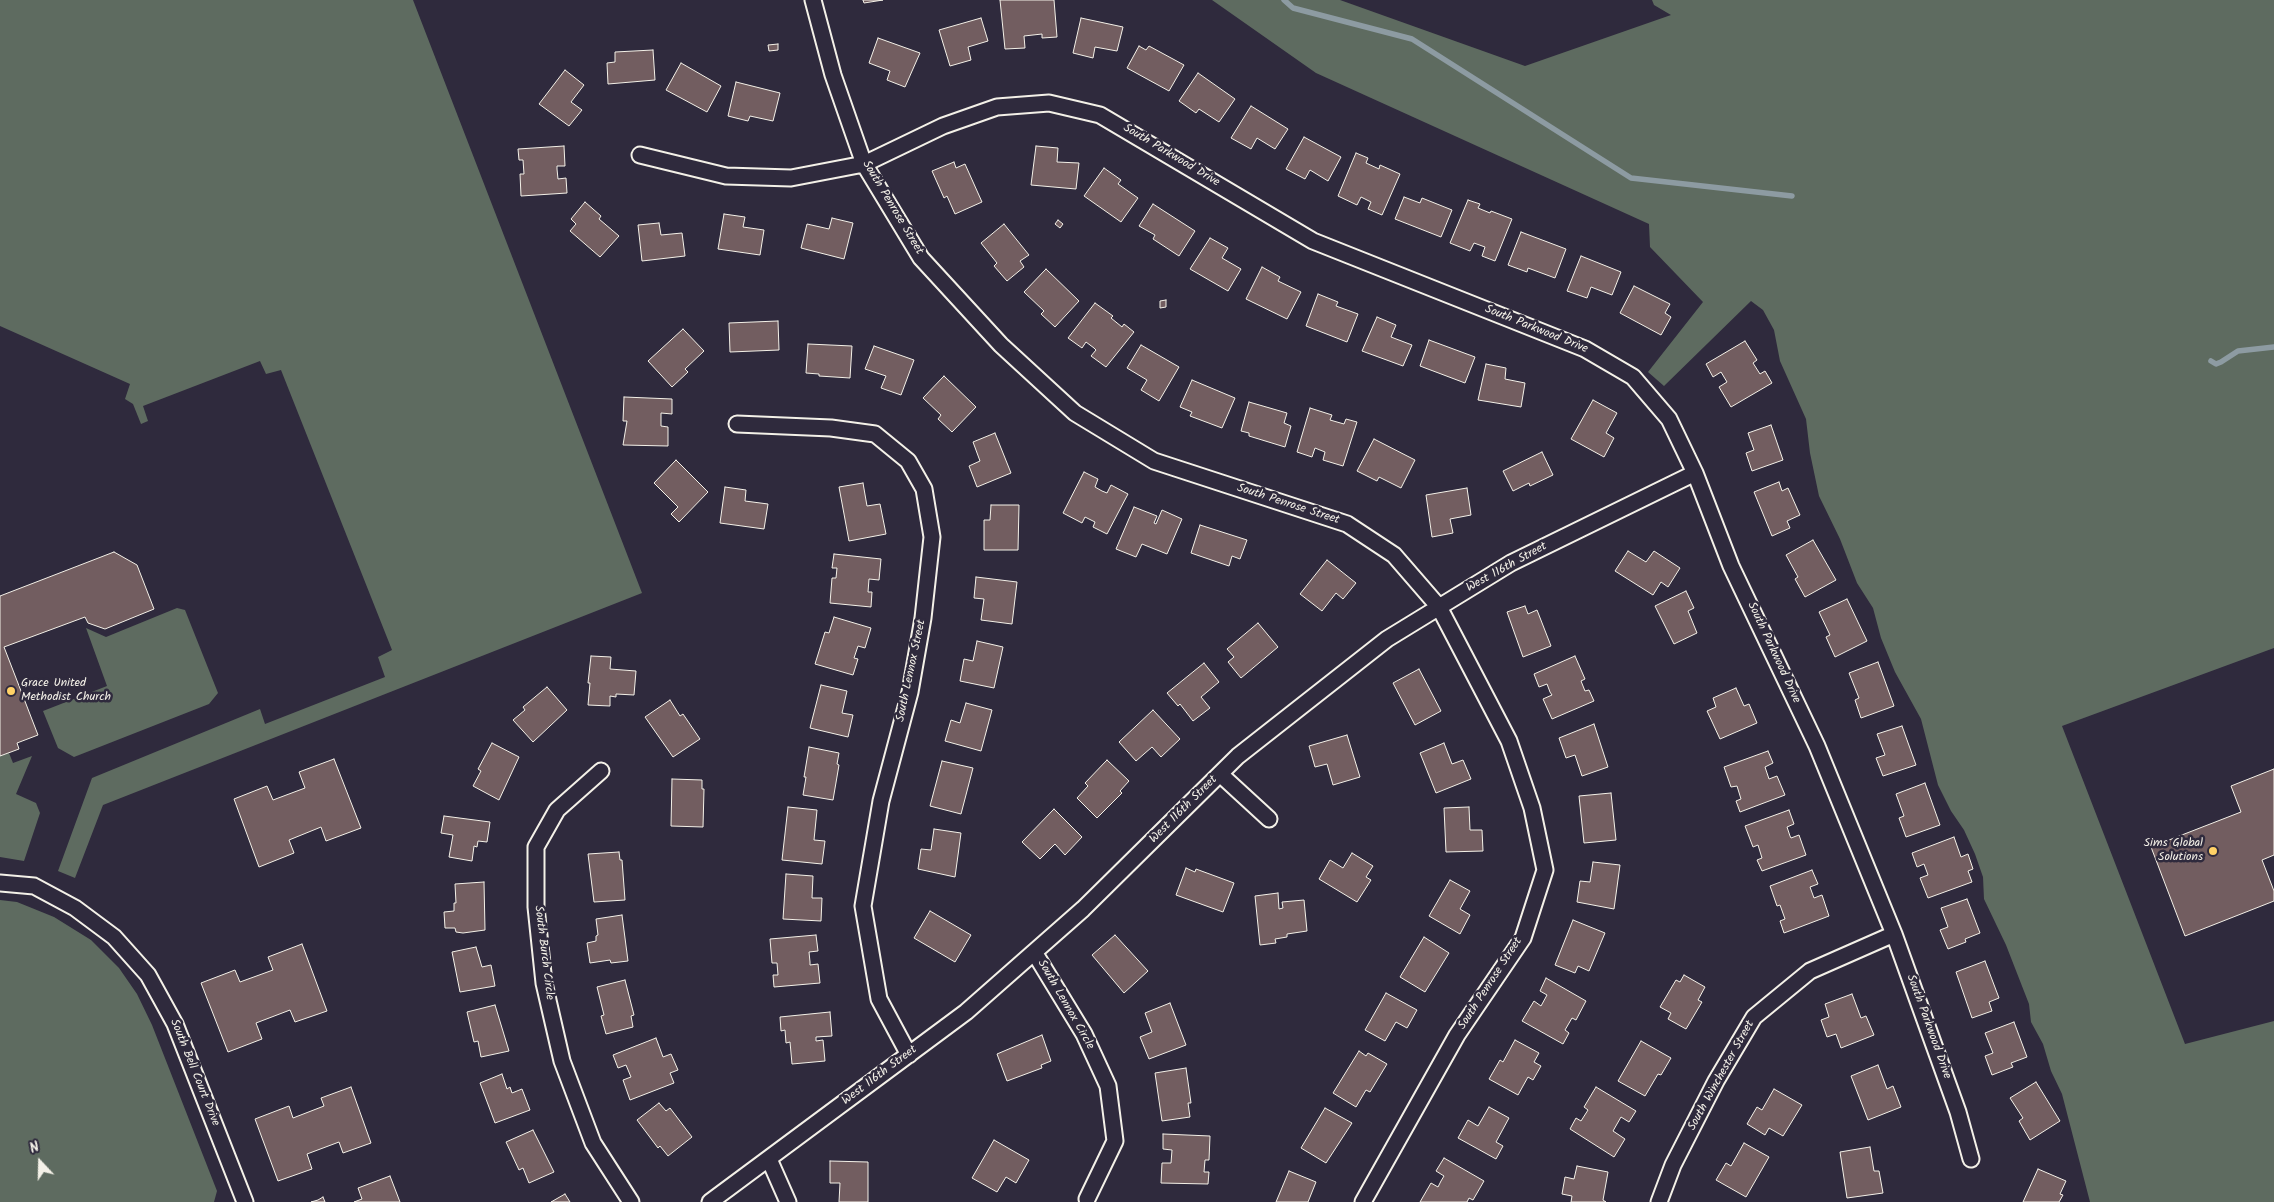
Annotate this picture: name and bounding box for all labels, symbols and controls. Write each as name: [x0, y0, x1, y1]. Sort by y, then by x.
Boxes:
street label: South Parkwood Drive: [1120, 122, 1222, 190]
street label: South Penrose Street: [858, 158, 926, 258]
street label: South Parkwood Drive: [1482, 303, 1590, 357]
street label: South Penrose Street: [1235, 482, 1341, 528]
street label: West 116th Street: [1464, 540, 1550, 596]
street label: South Parkwood Drive: [1743, 600, 1803, 706]
street label: South Lennox Street: [894, 619, 930, 723]
place label: Grace United Methodist Church: [21, 677, 111, 705]
marker: Grace United Methodist Church: [5, 685, 17, 697]
street label: West 116th Street: [1147, 773, 1221, 847]
place label: Sims Global Solutions: [2144, 837, 2203, 865]
marker: Sims Global Solutions: [2207, 845, 2219, 857]
street label: South Burch Circle: [530, 905, 556, 1001]
street label: South Penrose Street: [1456, 935, 1526, 1033]
street label: South Lennox Circle: [1033, 958, 1097, 1052]
street label: South Parkwood Drive: [1902, 973, 1954, 1081]
street label: South Bell Court Drive: [166, 1017, 222, 1129]
street label: South Winchester Street: [1686, 1018, 1758, 1134]
street label: West 116th Street: [840, 1043, 920, 1109]
text: N: [27, 1136, 43, 1160]
north arrow: [15, 1137, 65, 1187]

